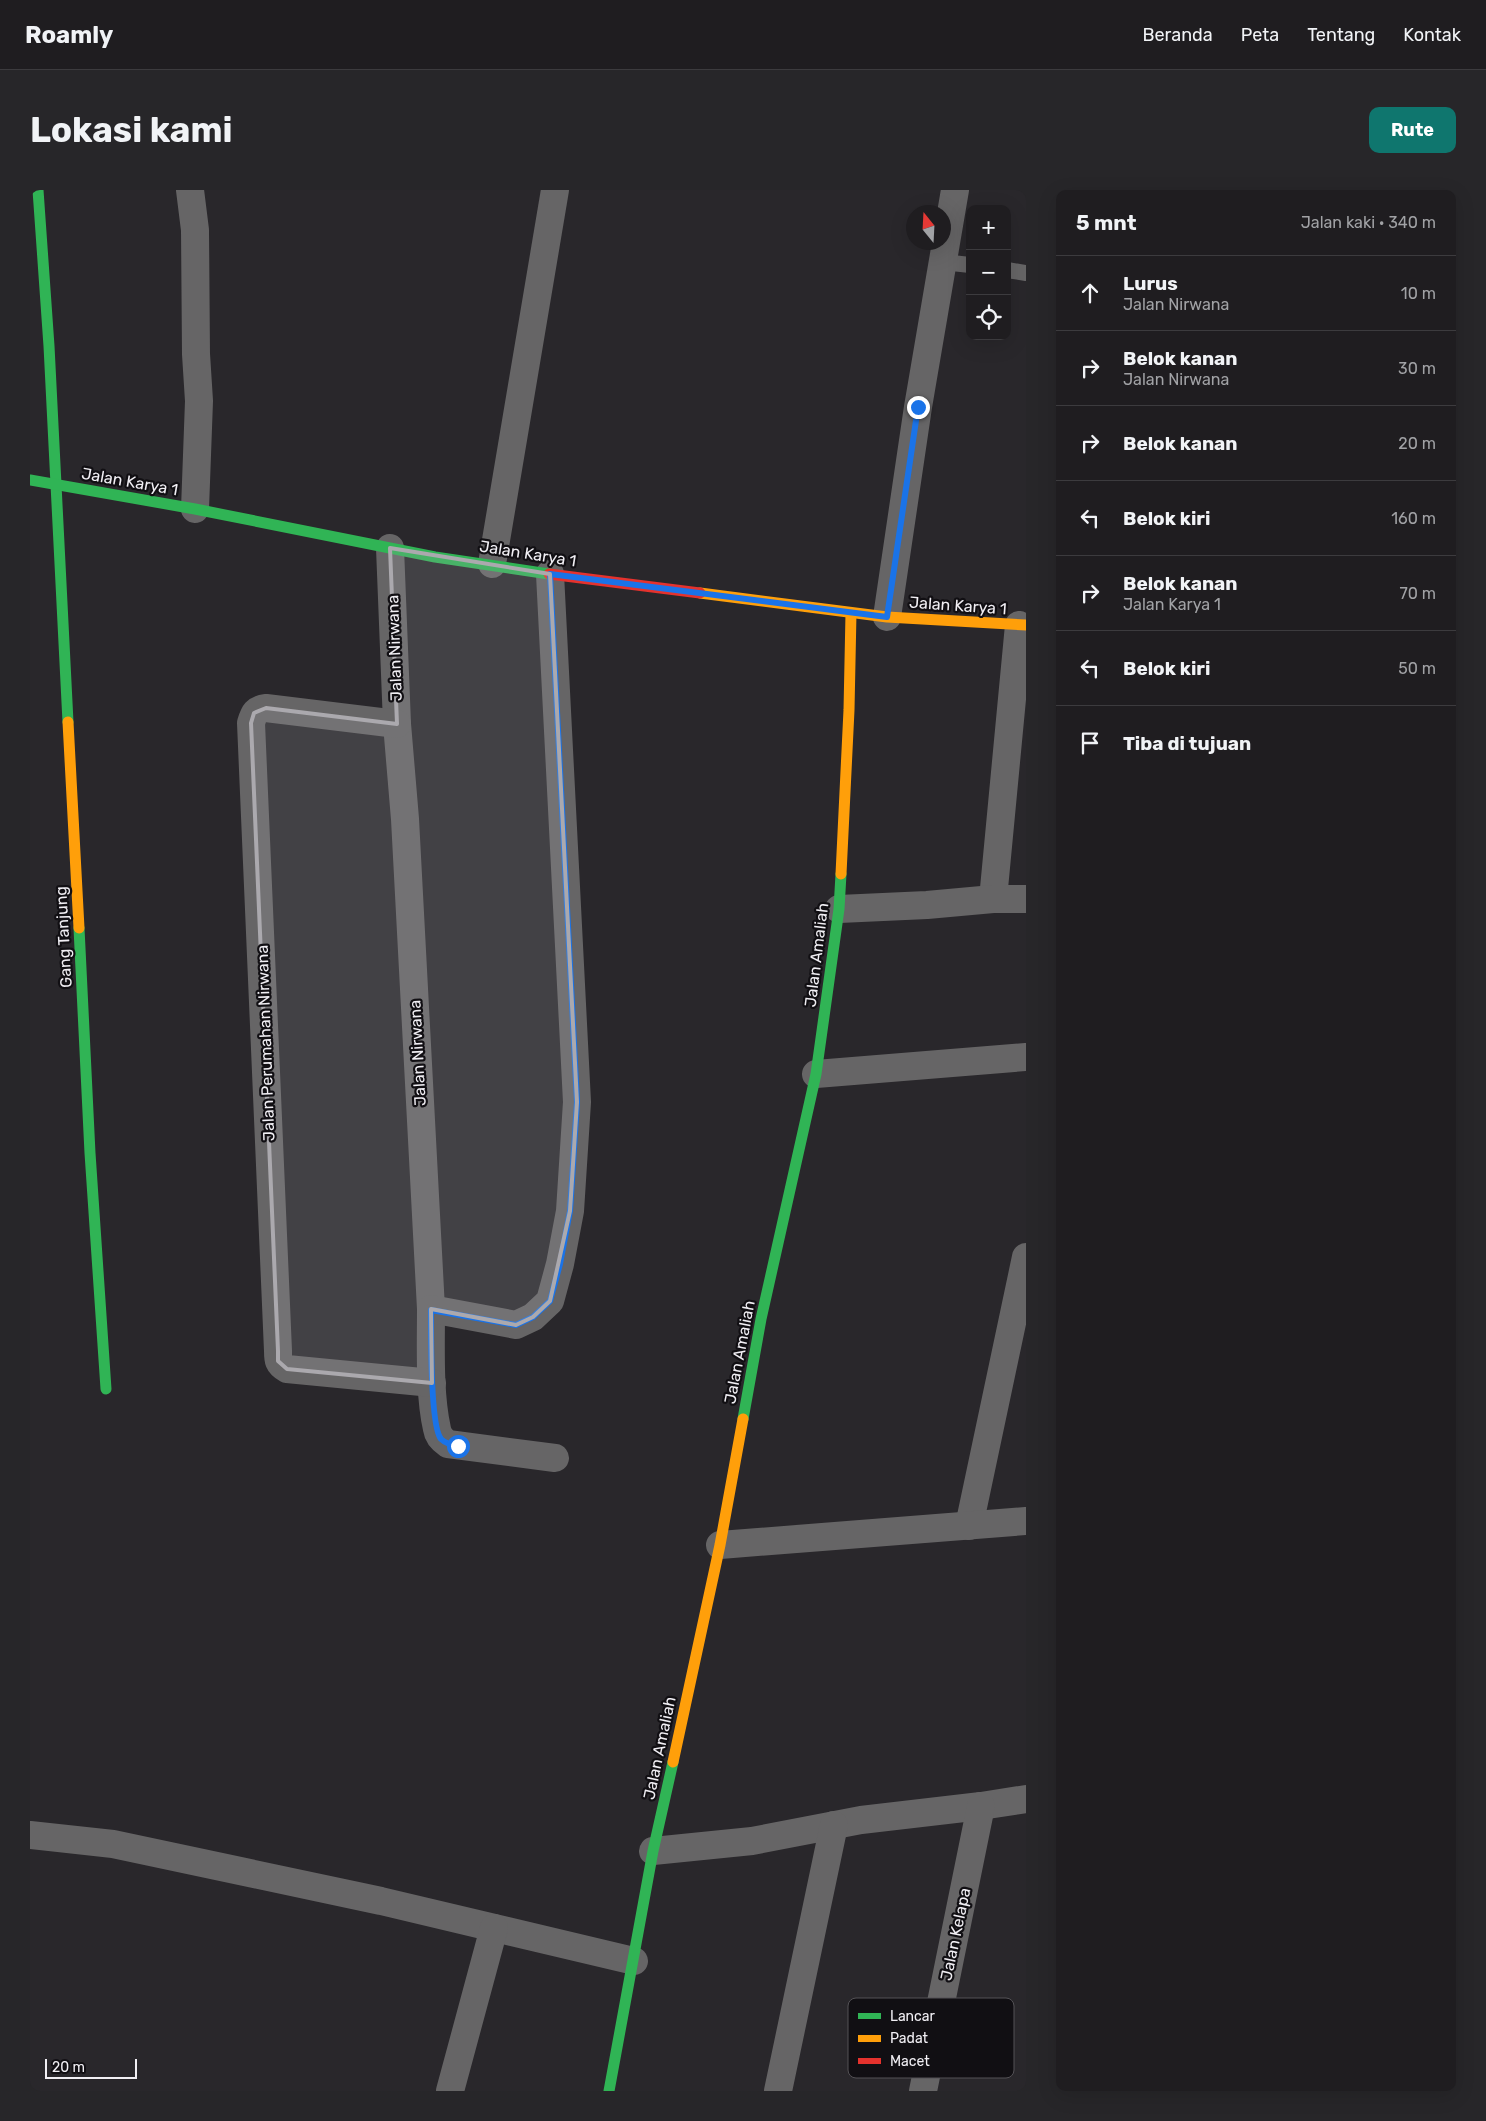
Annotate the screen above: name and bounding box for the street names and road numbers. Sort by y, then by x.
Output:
street label: Jalan Karya 1 [80,464,180,499]
street label: Jalan Karya 1 [478,536,578,571]
street label: Jalan Karya 1 [909,593,1007,618]
street label: Jalan Nirwana [383,595,406,701]
street label: Gang Tanjung [51,886,76,988]
street label: Jalan Amaliah [801,902,832,1008]
street label: Jalan Perumahan Nirwana [253,945,278,1141]
street label: Jalan Nirwana [405,999,430,1107]
street label: Jalan Amaliah [720,1299,759,1405]
street label: Jalan Amaliah [639,1695,680,1801]
street label: Jalan Kelapa [936,1886,975,1982]

